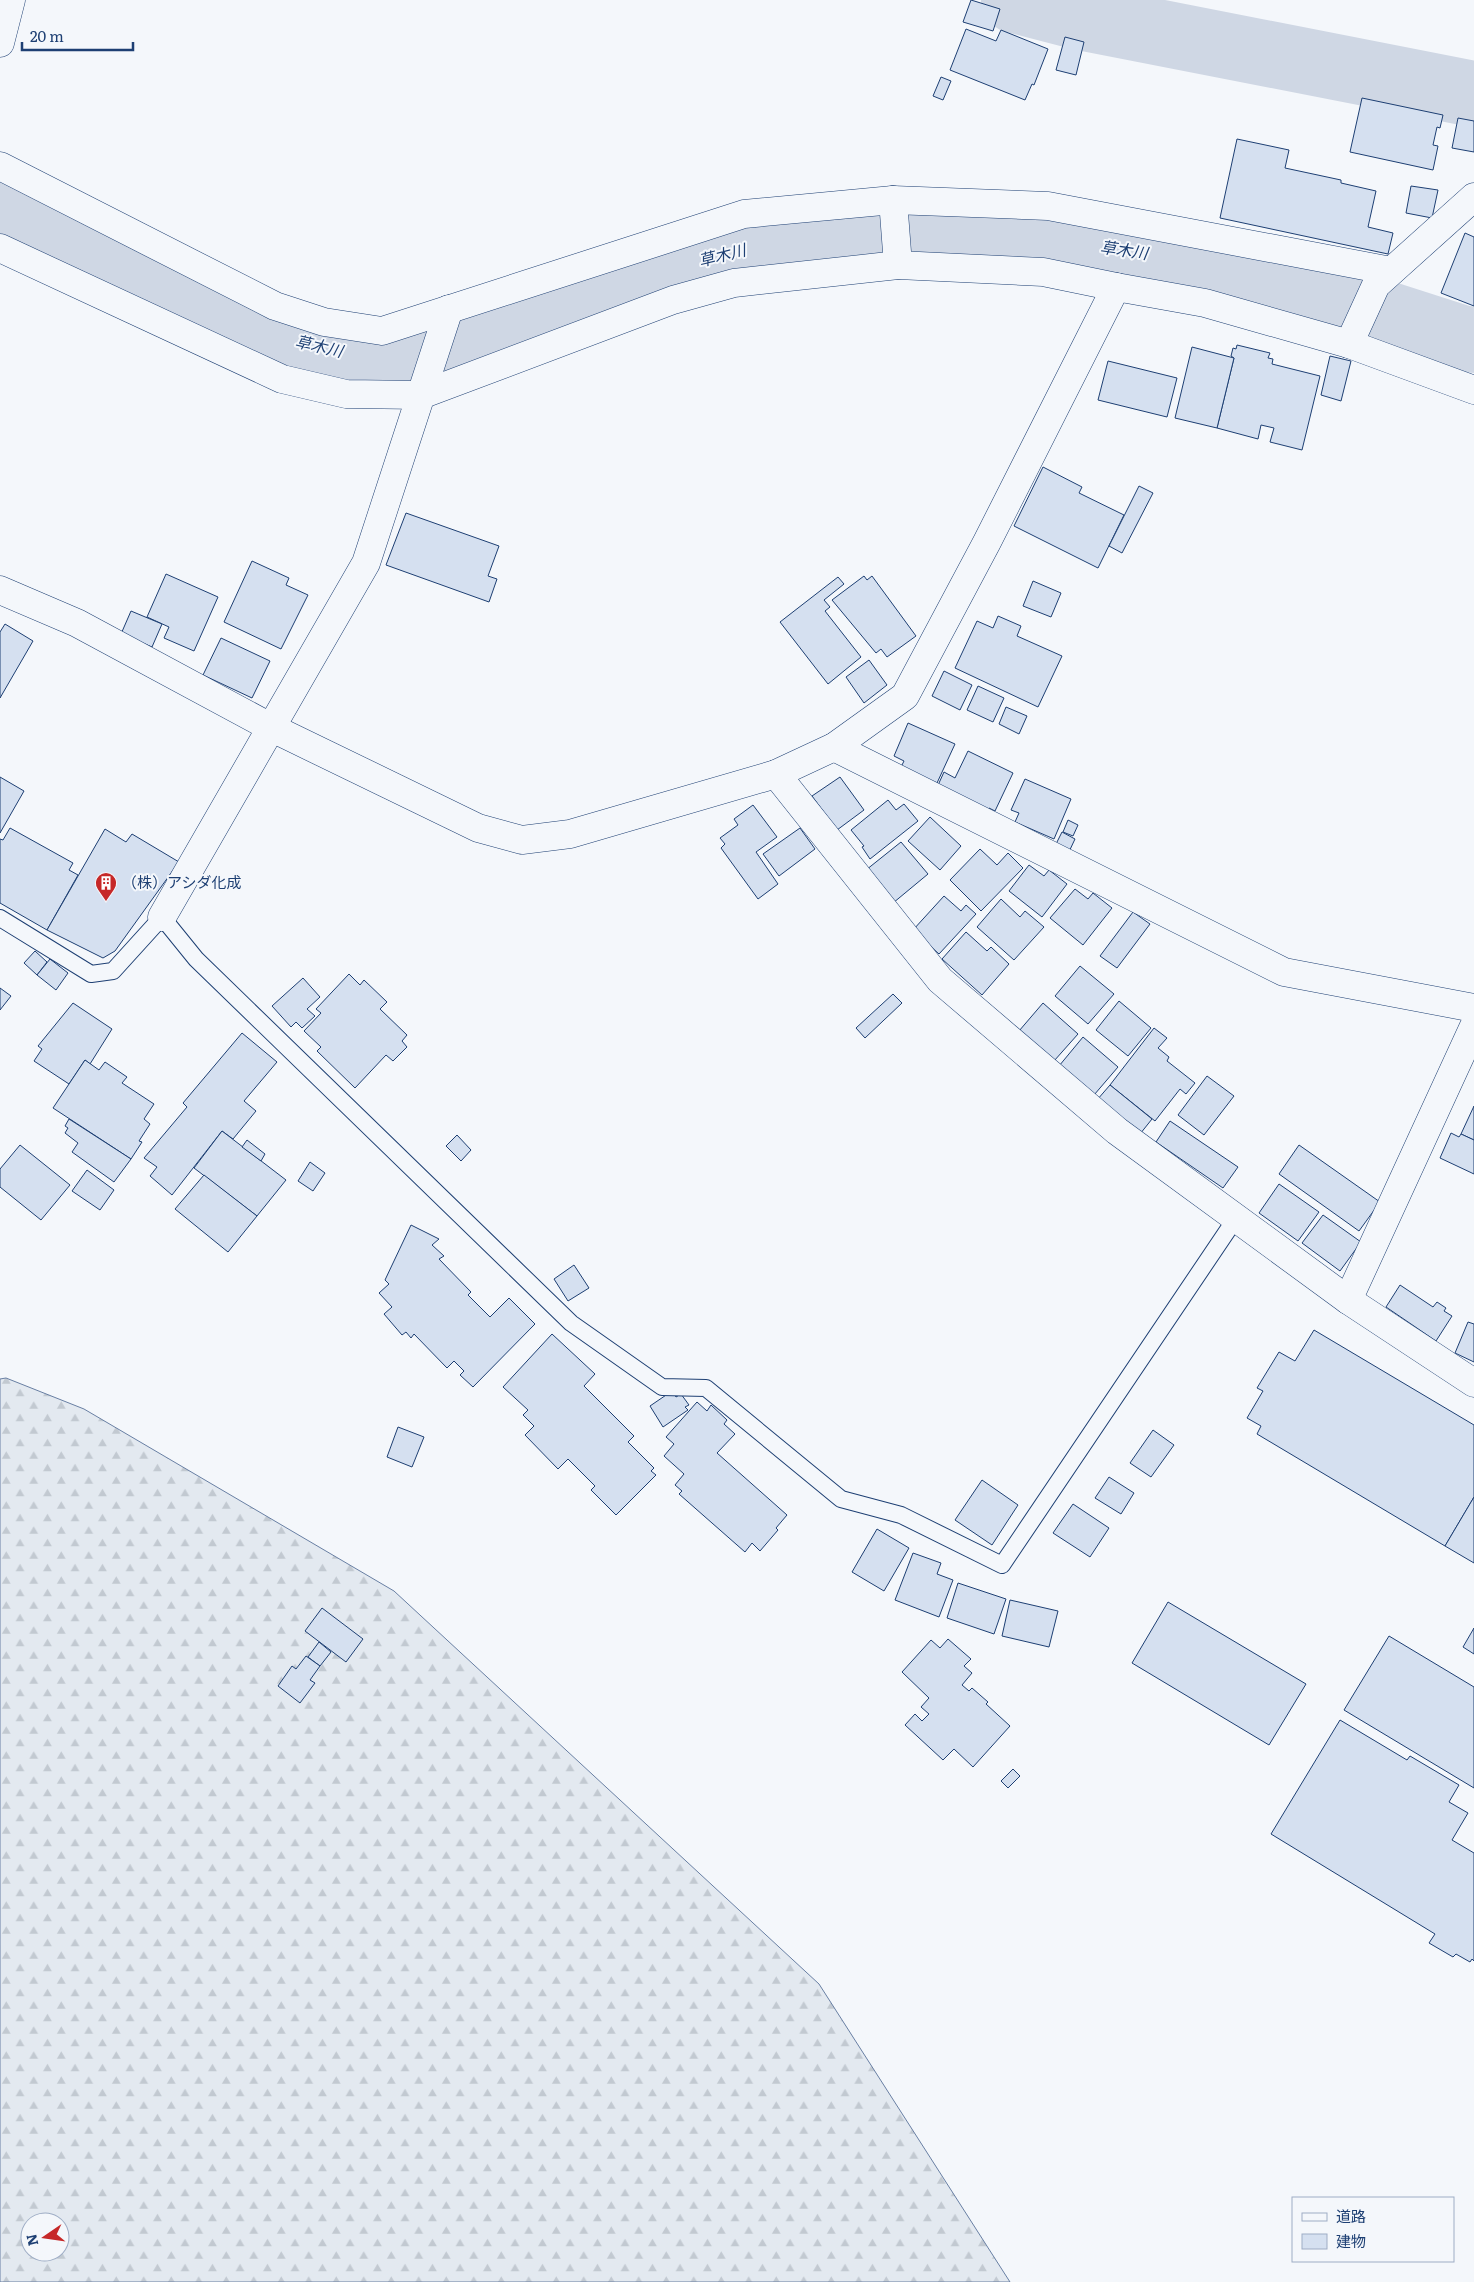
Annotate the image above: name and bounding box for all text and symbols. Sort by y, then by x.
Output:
scale bar [22,20,134,52]
text: 20 m [30,24,64,47]
water label: 草木川 [1099,234,1152,265]
water label: 草木川 [696,236,750,271]
water label: 草木川 [293,328,347,363]
place label: （株）アシダ化成 [122,870,241,893]
building icon: （株）アシダ化成 [94,871,118,902]
legend [1292,2197,1454,2262]
text: 道路 [1336,2204,1366,2227]
north arrow [20,2212,70,2262]
text: 建物 [1336,2229,1366,2252]
text: N [20,2232,42,2248]

